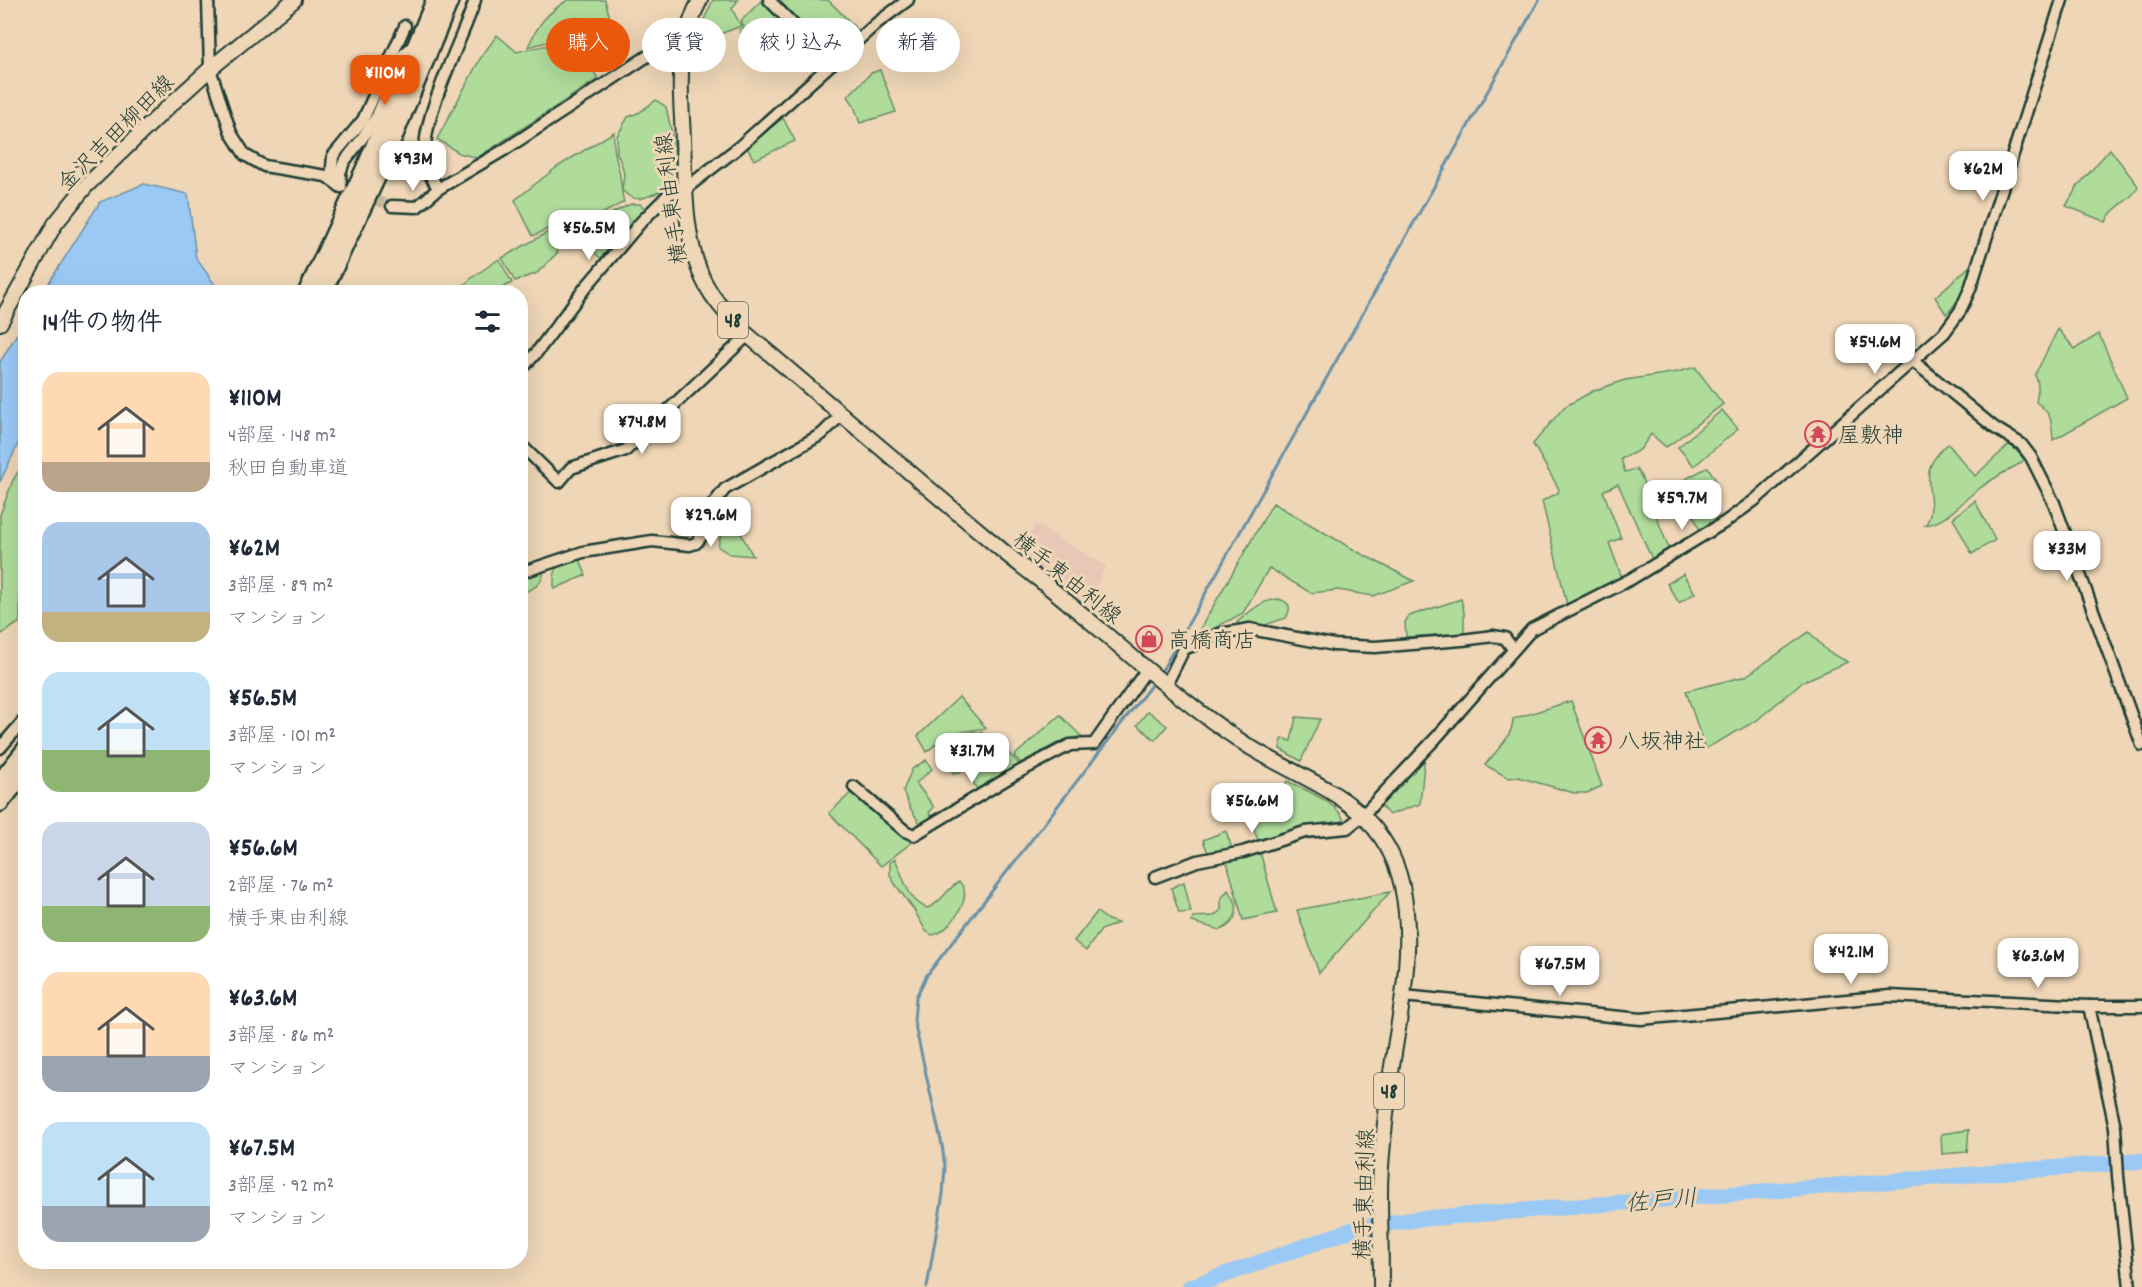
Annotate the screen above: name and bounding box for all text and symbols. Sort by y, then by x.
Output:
chip: 購入 [546,18,630,72]
chip: 賃貸 [642,18,726,72]
chip: 絞り込み [738,18,864,72]
chip: 新着 [876,18,960,72]
pin: ¥110M [343,55,427,106]
text: ¥110M [364,60,406,88]
street label: 金沢吉田柳田線 [52,69,183,200]
street label: 横手東由利線 [650,131,697,266]
pin: ¥93M [377,141,449,192]
text: ¥93M [393,146,433,174]
pin: ¥62M [1947,151,2019,202]
text: ¥62M [1963,156,2003,184]
pin: ¥56.5M [540,210,638,261]
text: ¥56.5M [562,215,616,243]
road number: 48 [718,302,748,338]
icon: filters [471,305,504,338]
text: 14件の物件 [42,306,162,343]
pin: ¥54.6M [1826,324,1924,375]
text: ¥54.6M [1849,329,1901,357]
text: ¥110M [228,381,281,418]
icon: home [90,396,162,468]
pin: ¥74.8M [593,404,691,455]
text: ¥74.8M [618,409,666,437]
temple icon: 屋敷神 [1803,419,1833,449]
place label: 屋敷神 [1838,422,1904,453]
text: 4部屋 · 148 m² [228,423,336,451]
text: 秋田自動車道 [228,456,348,484]
pin: ¥59.7M [1633,480,1731,531]
text: ¥59.7M [1657,485,1707,513]
pin: ¥29.6M [662,497,760,548]
text: ¥29.6M [685,502,737,530]
street label: 横手東由利線 [1005,526,1127,633]
text: ¥62M [228,531,280,568]
pin: ¥33M [2031,531,2103,582]
text: ¥33M [2047,536,2087,564]
icon: home [90,546,162,618]
text: 3部屋 · 89 m² [228,573,333,601]
text: マンション [228,606,327,634]
shop icon: 高橋商店 [1134,624,1164,654]
place label: 高橋商店 [1168,627,1256,658]
text: ¥56.5M [228,681,297,718]
icon: home [90,696,162,768]
text: 3部屋 · 101 m² [228,723,336,751]
temple icon: 八坂神社 [1583,725,1613,755]
place label: 八坂神社 [1618,728,1706,759]
pin: ¥31.7M [923,733,1021,784]
text: ¥31.7M [949,738,995,766]
text: マンション [228,756,327,784]
pin: ¥56.6M [1203,783,1301,834]
text: ¥56.6M [1225,788,1279,816]
text: ¥56.6M [228,831,298,868]
icon: home [90,846,162,918]
text: 2部屋 · 76 m² [228,873,334,901]
text: 横手東由利線 [228,906,348,934]
pin: ¥42.1M [1802,934,1900,985]
pin: ¥63.6M [1989,938,2087,989]
text: ¥42.1M [1828,939,1874,967]
text: ¥63.6M [2011,943,2065,971]
pin: ¥67.5M [1511,946,1609,997]
text: ¥67.5M [1534,951,1586,979]
text: ¥63.6M [228,981,297,1018]
icon: home [90,996,162,1068]
text: 3部屋 · 86 m² [228,1023,334,1051]
text: マンション [228,1056,327,1084]
road number: 48 [1374,1073,1404,1109]
street label: 横手東由利線 [1349,1128,1384,1261]
text: ¥67.5M [228,1131,295,1168]
icon: home [90,1146,162,1218]
text: 3部屋 · 92 m² [228,1173,334,1201]
water label: 佐戸川 [1624,1183,1699,1223]
text: マンション [228,1206,327,1234]

